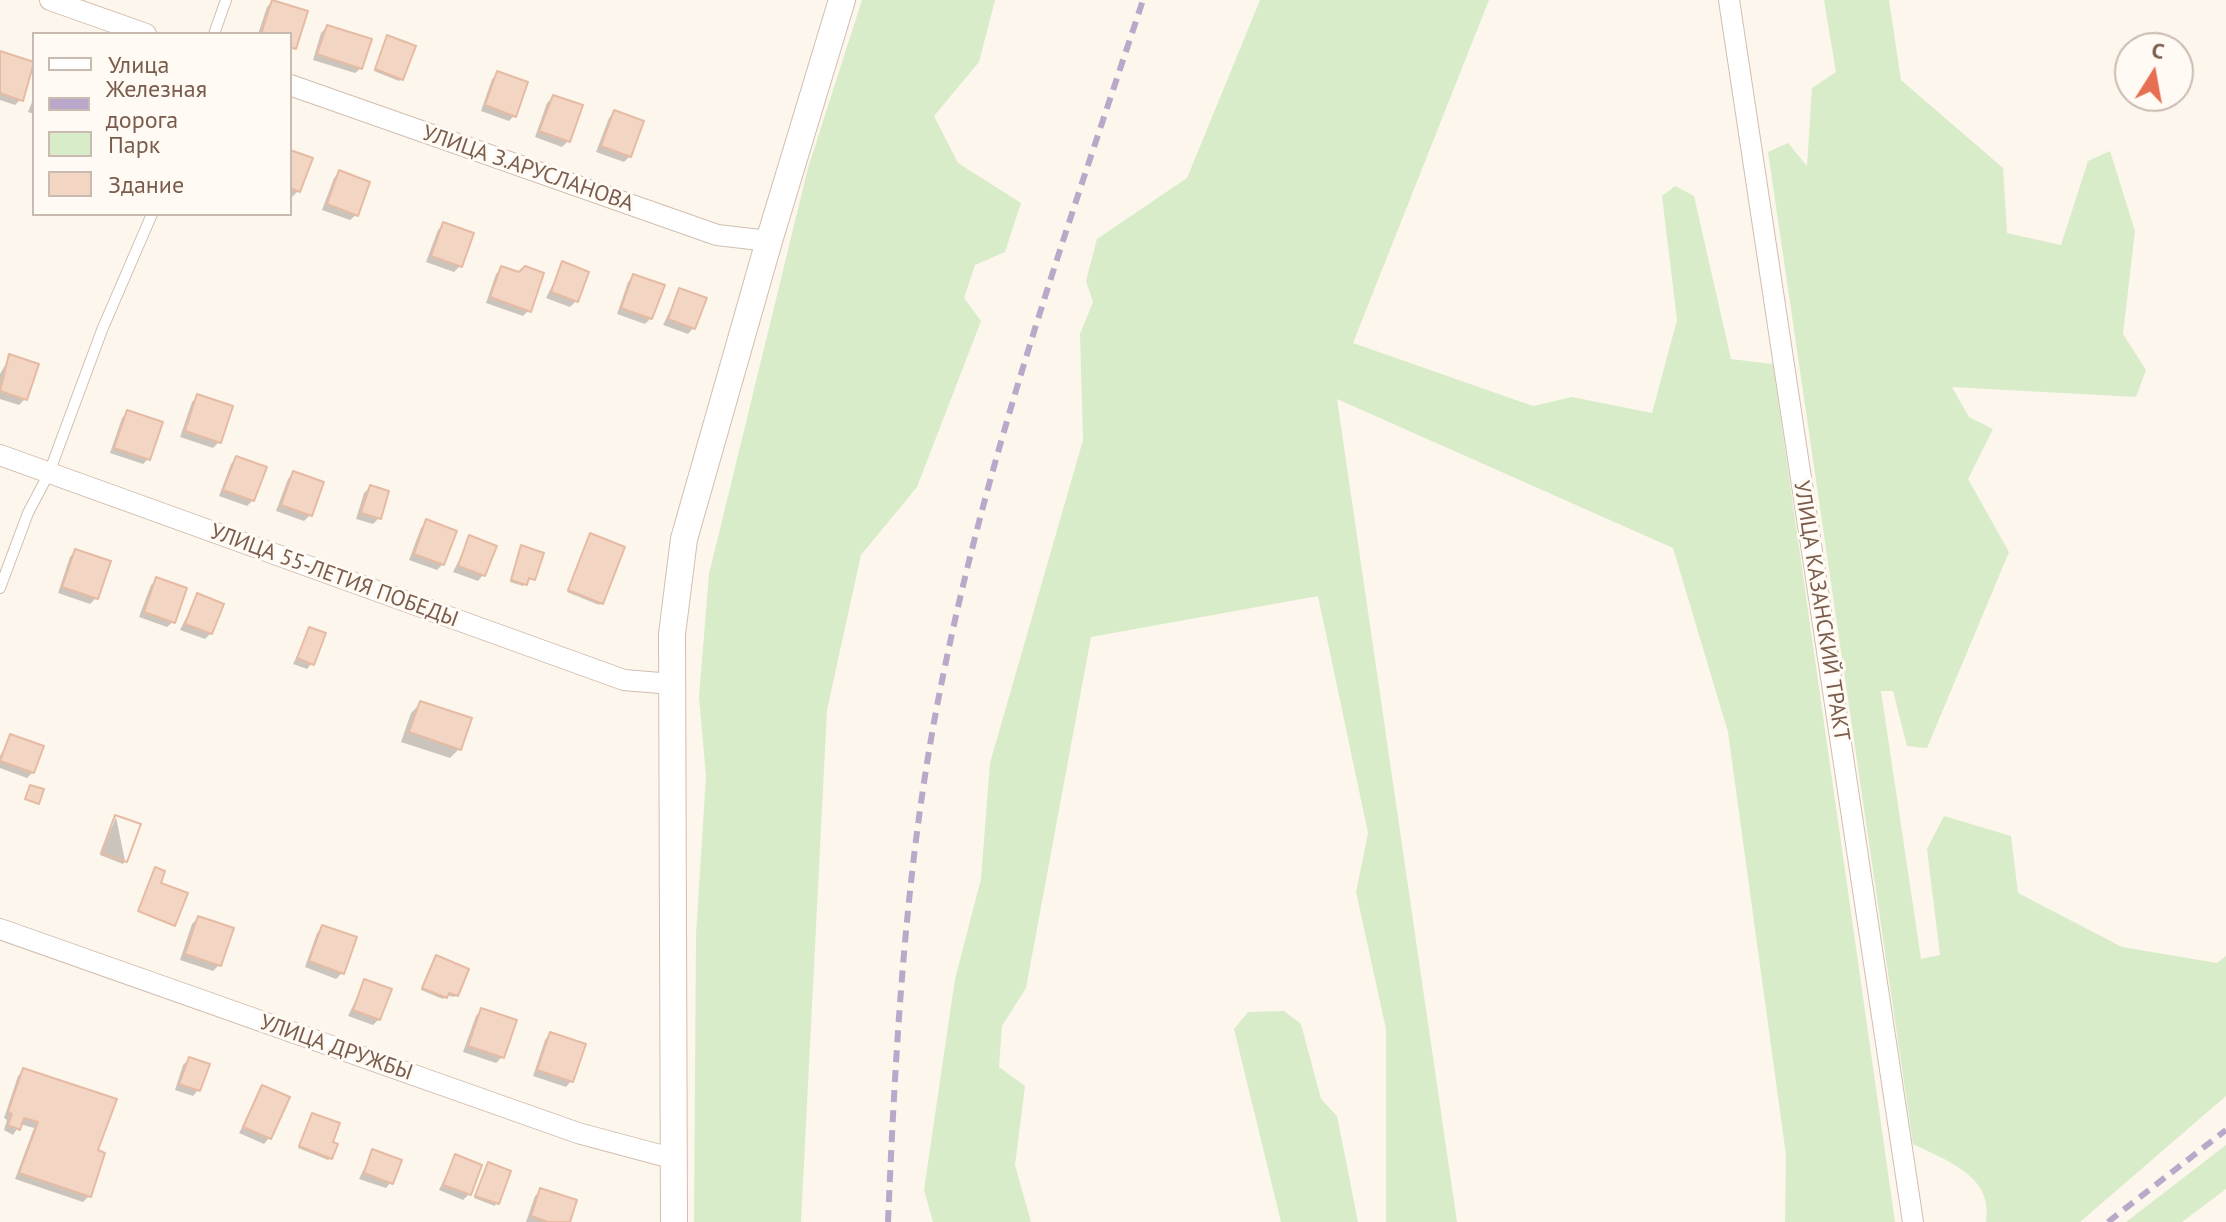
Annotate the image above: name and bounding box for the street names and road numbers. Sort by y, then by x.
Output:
street label: УЛИЦА З.АРУСЛАНОВА [419,120,637,218]
street label: УЛИЦА КАЗАНСКИЙ ТРАКТ [1787,479,1855,743]
street label: УЛИЦА 55-ЛЕТИЯ ПОБЕДЫ [206,519,462,633]
street label: УЛИЦА ДРУЖБЫ [256,1010,416,1086]

